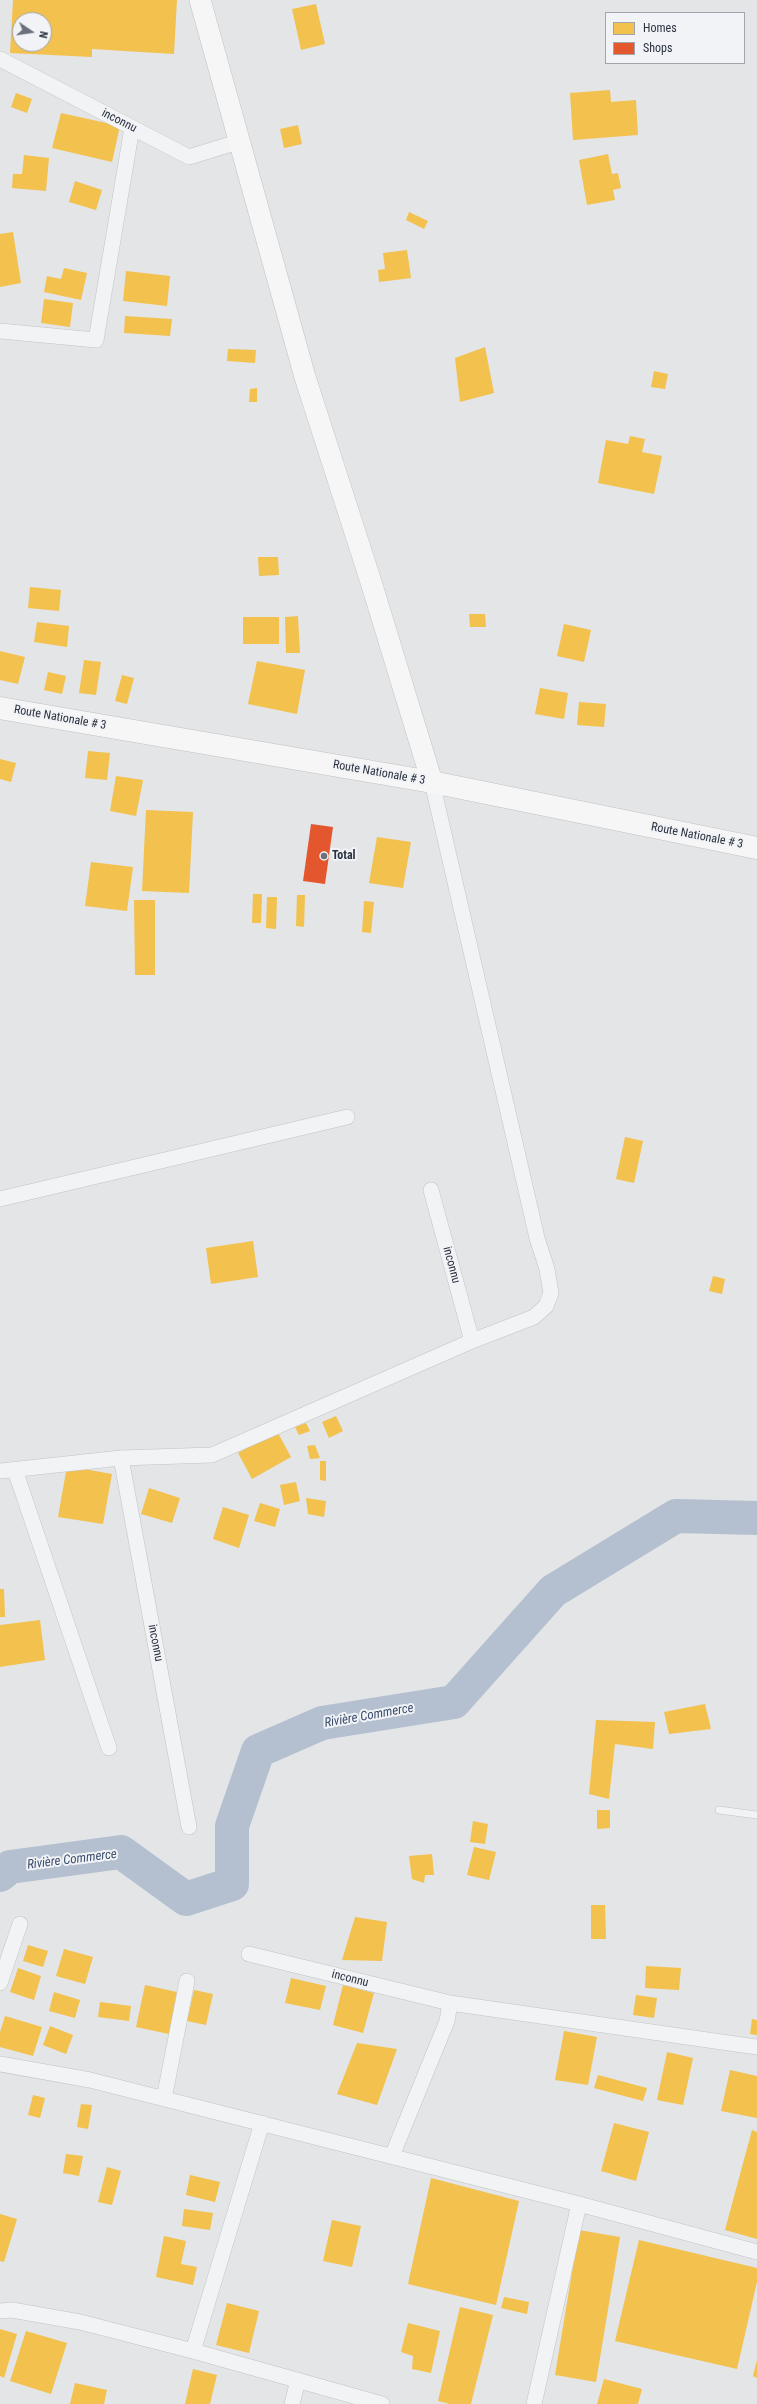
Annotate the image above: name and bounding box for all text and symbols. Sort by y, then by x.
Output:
north arrow [12,12,52,52]
legend [605,12,745,64]
text: Homes [643,21,677,35]
text: N [36,30,50,39]
text: Shops [643,41,672,55]
street label: inconnu [99,106,139,136]
street label: Route Nationale # 3 [13,703,107,733]
street label: Route Nationale # 3 [332,758,426,788]
street label: Route Nationale # 3 [650,820,744,852]
place label: Total [332,849,356,863]
marker: Total [319,851,329,861]
street label: inconnu [439,1245,463,1285]
street label: inconnu [144,1623,166,1663]
water label: Rivière Commerce [323,1700,415,1732]
water label: Rivière Commerce [26,1847,118,1873]
street label: inconnu [330,1967,370,1991]

